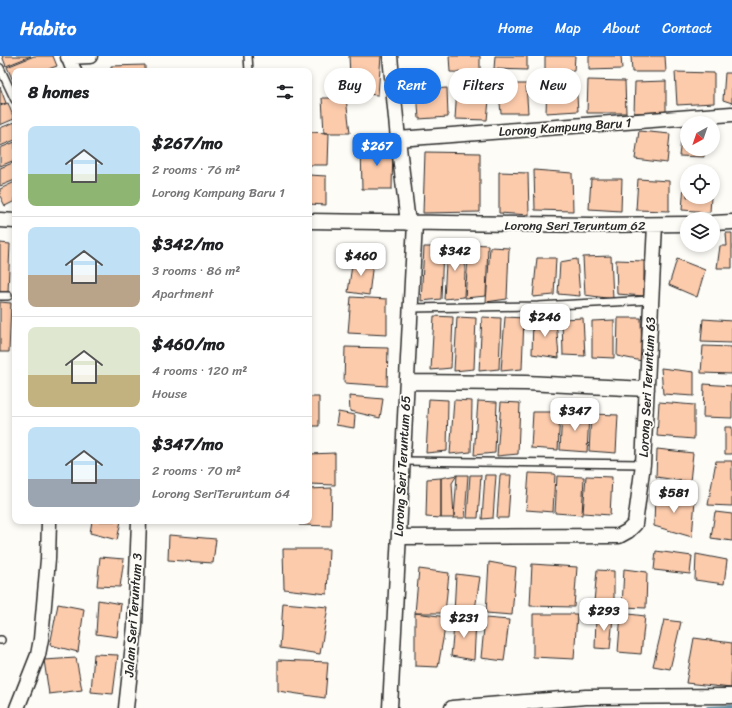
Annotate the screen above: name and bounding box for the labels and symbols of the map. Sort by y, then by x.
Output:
street label: Lorong Kampung Baru 1 [498,111,632,143]
north arrow [680,116,720,156]
pin: $267 [353,133,401,167]
street label: Lorong Seri Teruntum 62 [505,214,646,237]
pin: $342 [431,238,479,272]
pin: $460 [337,243,385,277]
pin: $246 [521,304,569,338]
street label: Lorong Seri Teruntum 63 [632,316,662,458]
street label: Lorong Seri Teruntum 65 [387,395,417,537]
pin: $347 [551,398,599,432]
pin: $581 [650,480,698,514]
street label: Jalan Seri Teruntum 3 [117,552,149,679]
pin: $293 [580,598,628,632]
pin: $231 [440,605,488,639]

